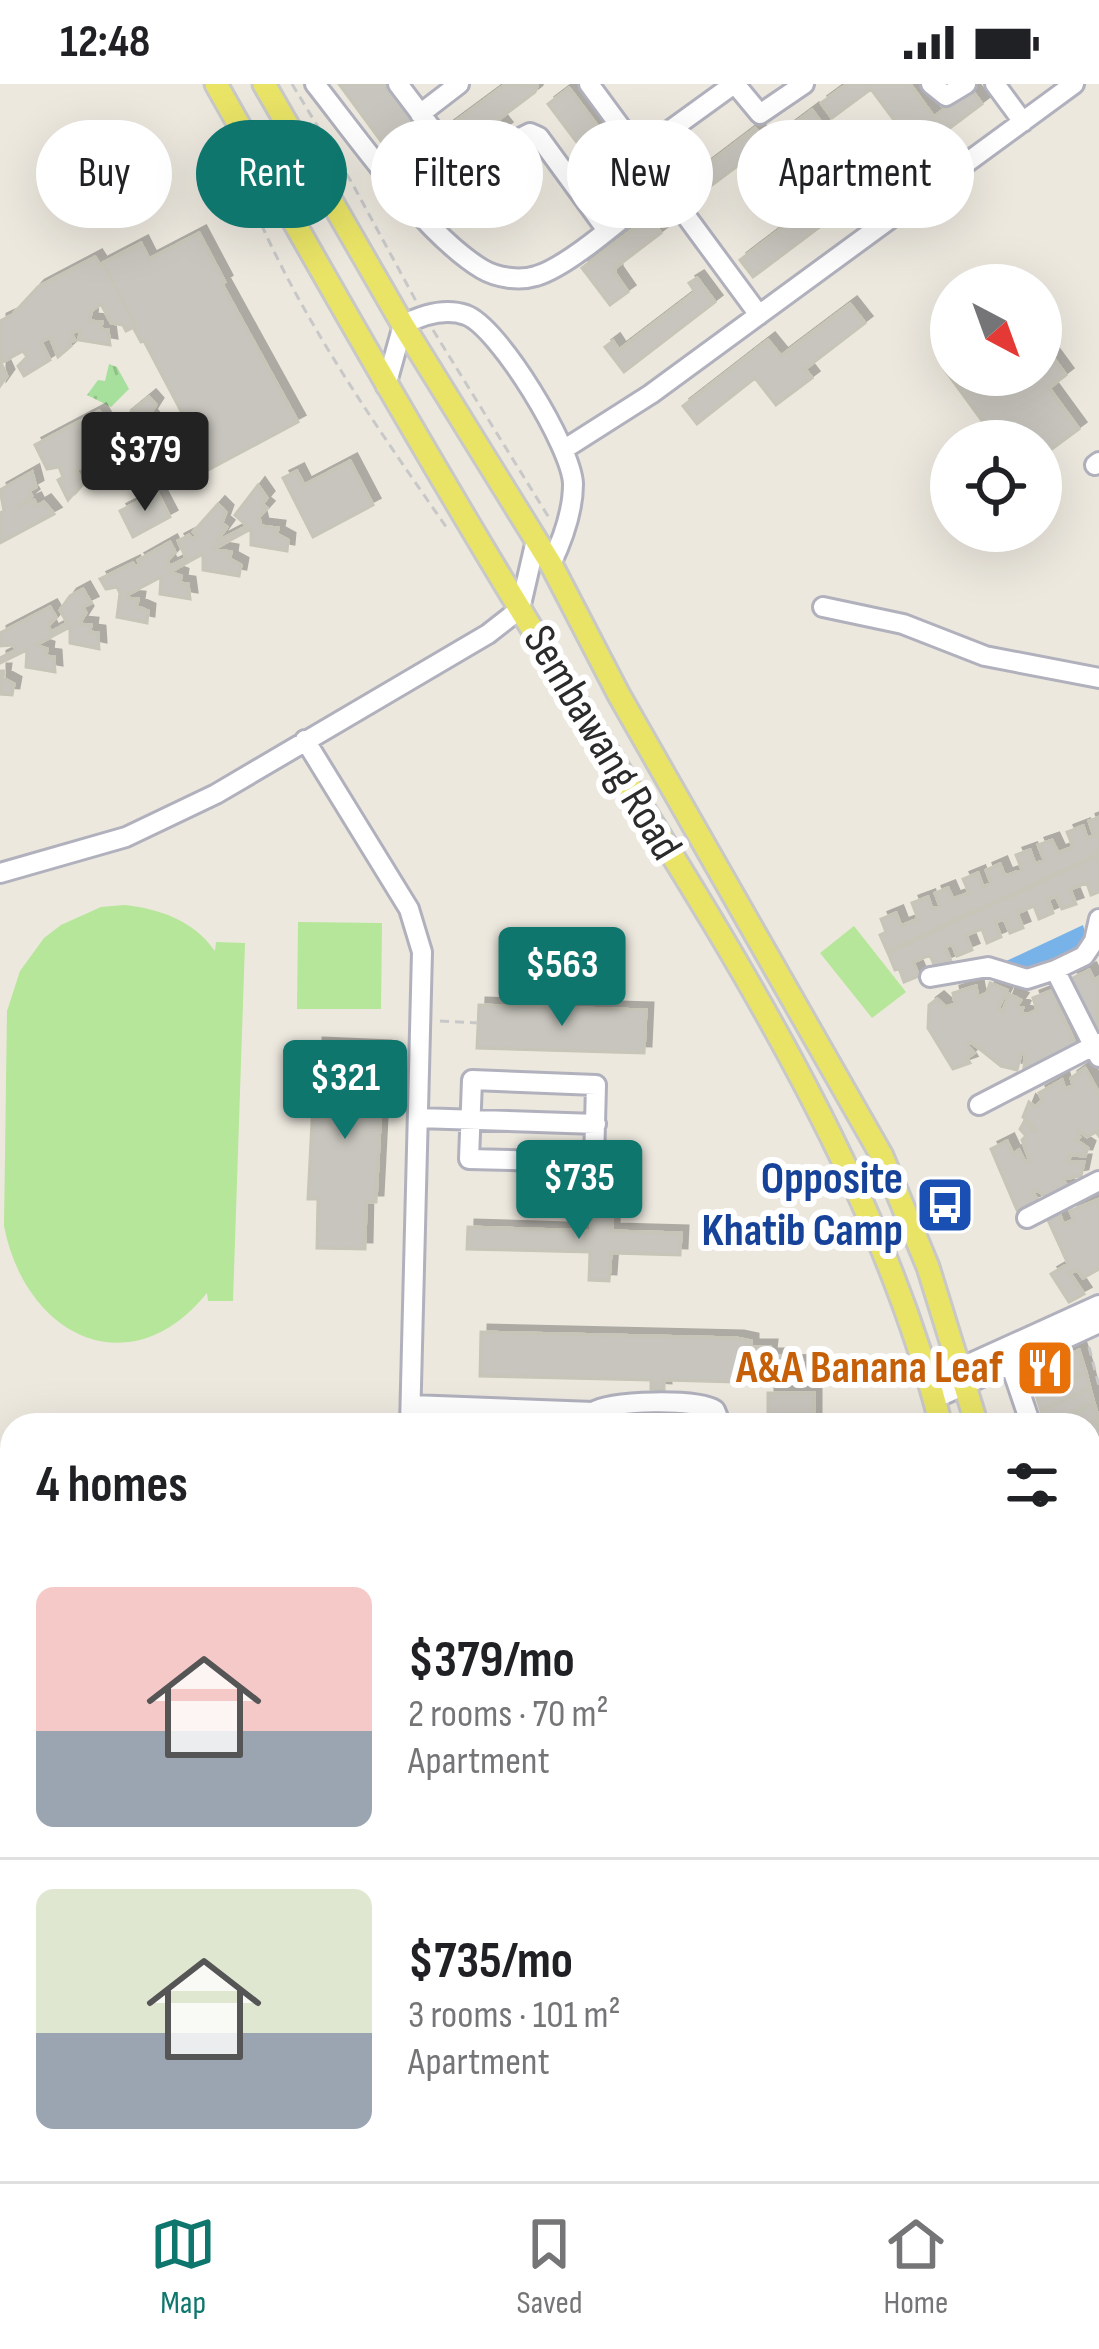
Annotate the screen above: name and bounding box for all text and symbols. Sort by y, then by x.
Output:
text: 12:48 [60,15,150,70]
chip: Buy [36,120,172,228]
chip: Rent [196,120,347,228]
chip: Filters [371,120,543,228]
chip: New [567,120,713,228]
chip: Apartment [737,120,974,228]
north arrow [930,264,1062,396]
map controls [930,264,1062,552]
pin: $379 [74,412,216,514]
button: locate [930,420,1062,552]
text: $379 [109,427,181,474]
street label: Sembawang Road [511,616,693,870]
pin: $563 [491,927,633,1029]
text: $563 [526,942,598,989]
pin: $321 [274,1040,416,1142]
text: $321 [310,1055,380,1102]
pin: $735 [508,1140,650,1242]
place label: Opposite Khatib Camp [702,1152,903,1259]
text: $735 [543,1155,615,1202]
bus stop icon: Opposite Khatib Camp [914,1174,976,1236]
restaurant icon: A&A Banana Leaf [1014,1337,1076,1399]
place label: A&A Banana Leaf [735,1341,1004,1396]
icon: filters [999,1452,1065,1518]
text: 4 homes [36,1455,188,1516]
text: $379/mo [408,1630,575,1691]
icon: home [132,1635,276,1779]
text: 2 rooms · 70 m² [408,1691,609,1738]
text: Apartment [408,1738,550,1785]
text: $735/mo [408,1931,573,1992]
icon: home [132,1937,276,2081]
text: 3 rooms · 101 m² [408,1992,621,2039]
text: Apartment [408,2039,550,2086]
tab: Map [150,2211,216,2323]
tab: Saved [516,2211,583,2323]
tab: Home [883,2211,949,2323]

